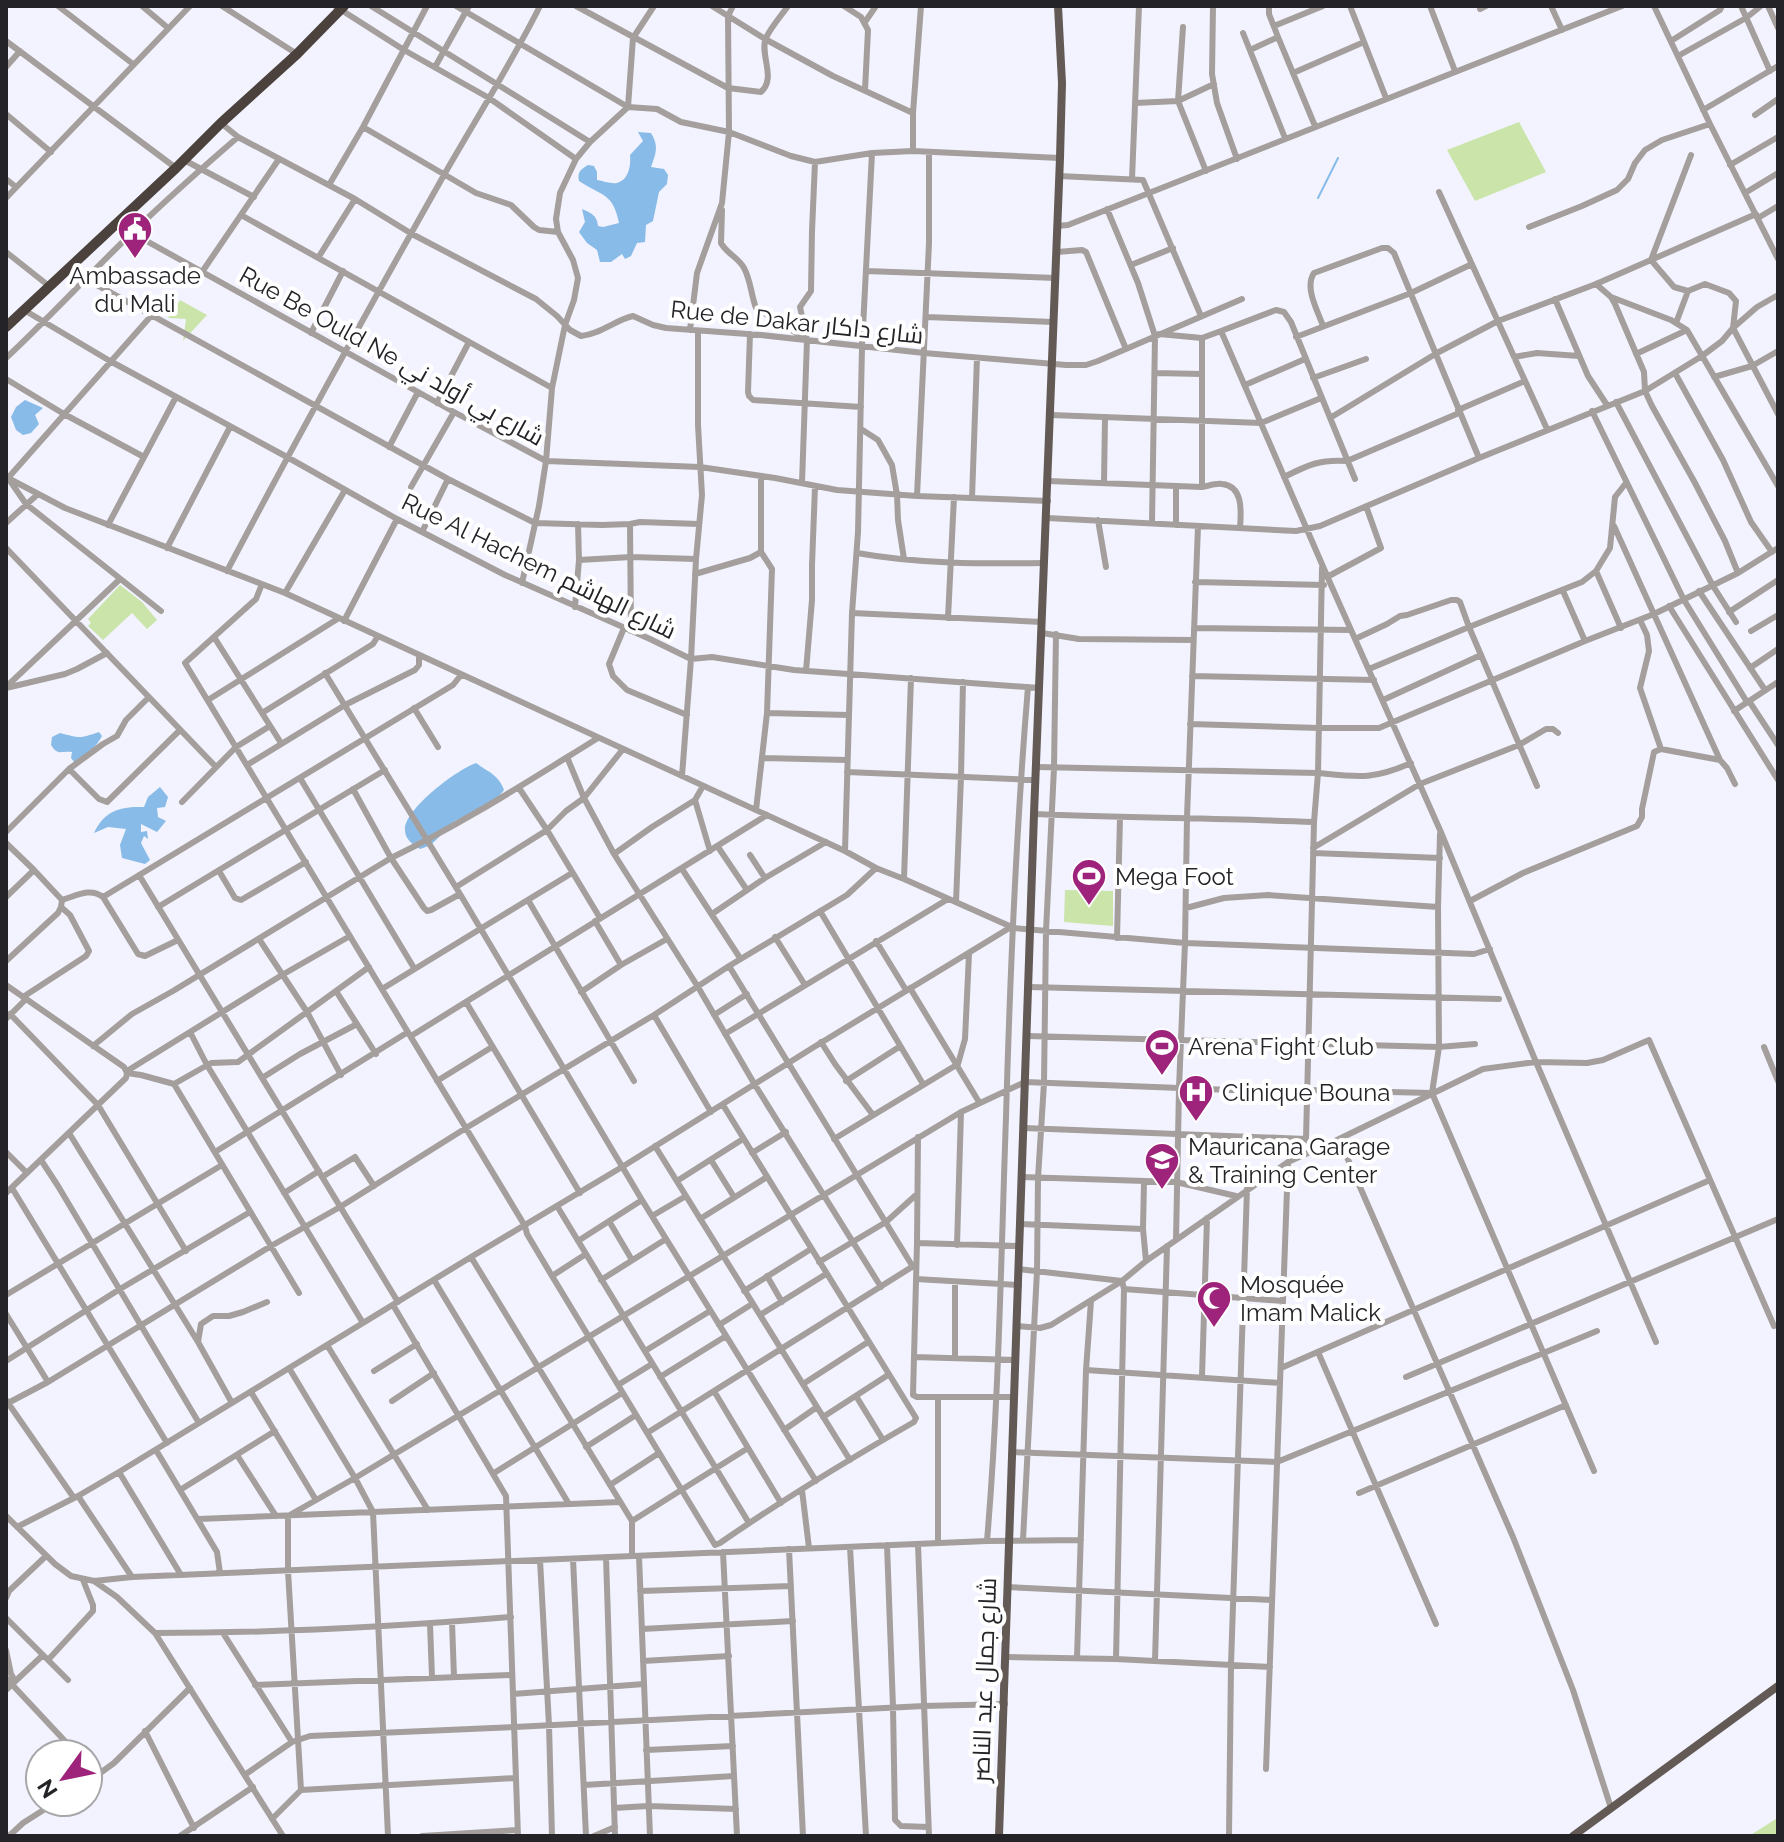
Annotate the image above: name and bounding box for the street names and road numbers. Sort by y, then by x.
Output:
street label: Rue Be Ould Ne شارع بي أولد ني [232,259,550,456]
street label: Rue de Dakar شارع داكار [669,294,925,352]
street label: Rue Al Hachem شارع الهاشم [396,487,681,647]
street label: شارع جمال عبد الناصر [966,1577,1004,1785]

